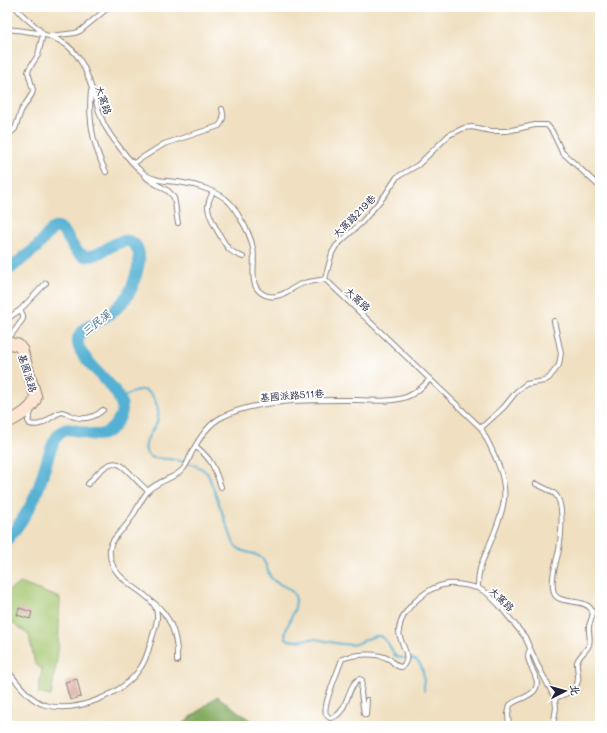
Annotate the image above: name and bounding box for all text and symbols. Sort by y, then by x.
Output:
street label: 大窩路 [92,84,116,116]
street label: 大窩路219巷 [329,191,379,241]
street label: 大窩路 [342,284,374,314]
water label: 三民溪 [78,306,114,339]
street label: 基國派路 [15,352,41,394]
street label: 基國派路511巷 [259,386,326,404]
street label: 大窩路 [486,584,518,614]
north arrow [545,671,585,711]
text: 北 [567,684,583,696]

